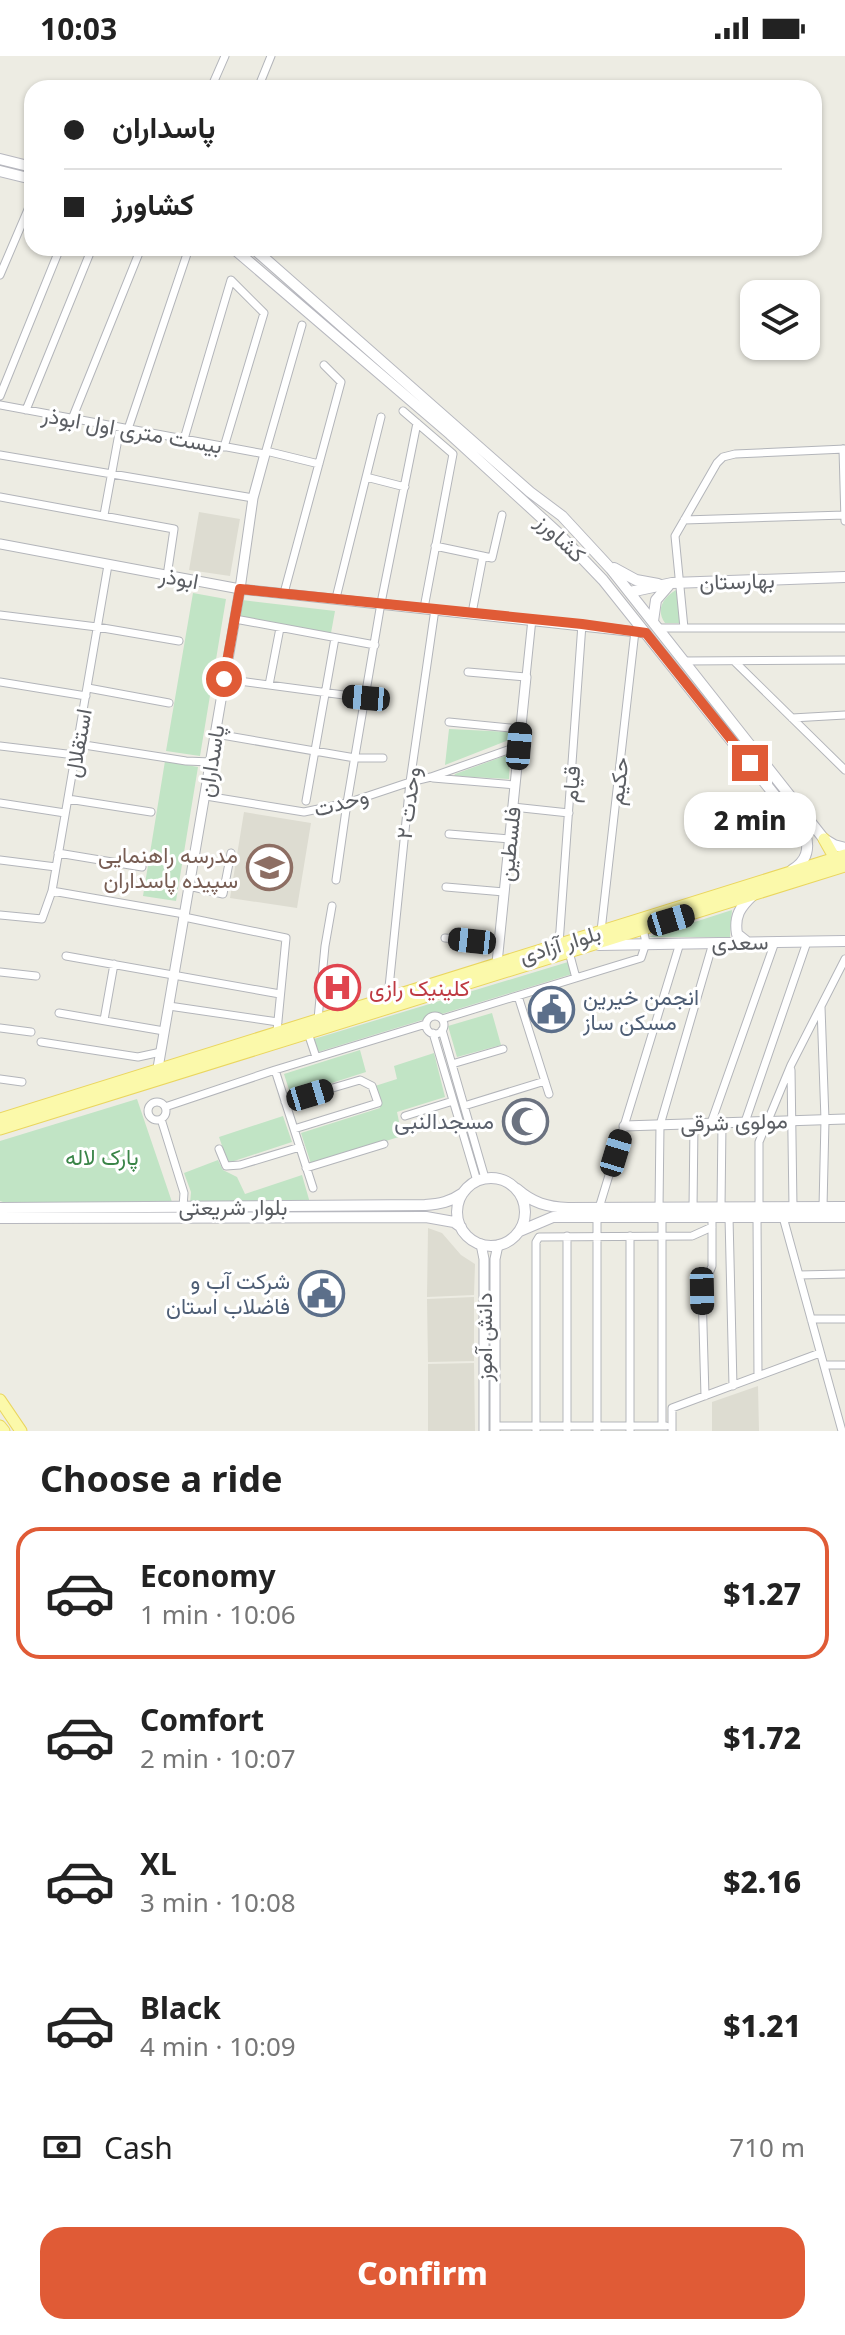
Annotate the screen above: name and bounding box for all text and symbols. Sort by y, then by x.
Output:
text: 10:03 [40,8,117,49]
text: پاسداران [112,106,215,147]
text: کشاورز [112,183,194,224]
map controls [740,280,820,360]
button: layers [740,280,820,360]
street label: بیست متری اول ابوذر [39,398,225,460]
street label: کشاورز [529,505,593,569]
street label: ابوذر [156,559,201,595]
street label: بهارستان [699,564,775,596]
route start [206,661,242,697]
car [341,684,391,712]
street label: استقلال [56,706,98,779]
car [505,721,533,771]
street label: پاسداران [190,723,232,799]
route end [732,745,768,781]
street label: حکیم [599,755,636,807]
street label: قیام [554,764,587,803]
street label: وحدت ۲ [388,765,426,841]
street label: وحدت [310,779,371,823]
callout: 2 min [684,791,816,847]
text: 2 min [714,802,786,838]
street label: فلسطین [489,805,527,883]
place label: مدرسه راهنمایی سپیده پاسداران [98,839,238,895]
school or university icon: مدرسه راهنمایی سپیده پاسداران [245,844,293,892]
car [645,902,697,938]
street label: بلوار آزادی [515,916,604,970]
street label: سعدی [711,926,769,956]
car [447,927,497,955]
hospital icon: کلینیک رازی [314,964,362,1012]
place label: کلینیک رازی [369,972,470,1002]
place label: انجمن خیرین مسکن ساز [582,981,699,1036]
public building icon: انجمن خیرین مسکن ساز [528,986,576,1034]
car [284,1077,336,1113]
mosque icon: مسجدالنبی [501,1097,549,1145]
street label: مولوی شرقی [680,1104,788,1138]
place label: مسجدالنبی [394,1105,494,1135]
car [598,1127,634,1179]
park label: پارک لاله [65,1141,139,1172]
street label: بلوار شریعتی [178,1191,288,1221]
place label: شرکت آب و فاضلاب استان [166,1265,290,1320]
car [690,1267,714,1315]
public building icon: شرکت آب و فاضلاب استان [297,1270,345,1318]
street label: دانش آموز [468,1293,498,1382]
text: Choose a ride [40,1454,282,1503]
text: Economy [140,1555,276,1596]
icon: car [44,1557,116,1629]
text: $1.27 [723,1573,801,1614]
text: 1 min · 10:06 [140,1596,296,1632]
text: Comfort [140,1699,264,1740]
icon: car [44,1701,116,1773]
text: $1.72 [723,1717,801,1758]
text: 2 min · 10:07 [140,1740,296,1776]
text: XL [140,1843,177,1884]
icon: car [44,1845,116,1917]
text: $2.16 [723,1861,801,1902]
text: 3 min · 10:08 [140,1884,296,1920]
text: Black [140,1987,221,2028]
icon: car [44,1989,116,2061]
text: $1.21 [723,2005,801,2046]
text: 4 min · 10:09 [140,2028,296,2064]
icon: cash [40,2125,84,2169]
text: Cash [104,2127,173,2168]
text: 710 m [729,2129,805,2165]
button: Confirm [40,2227,805,2319]

